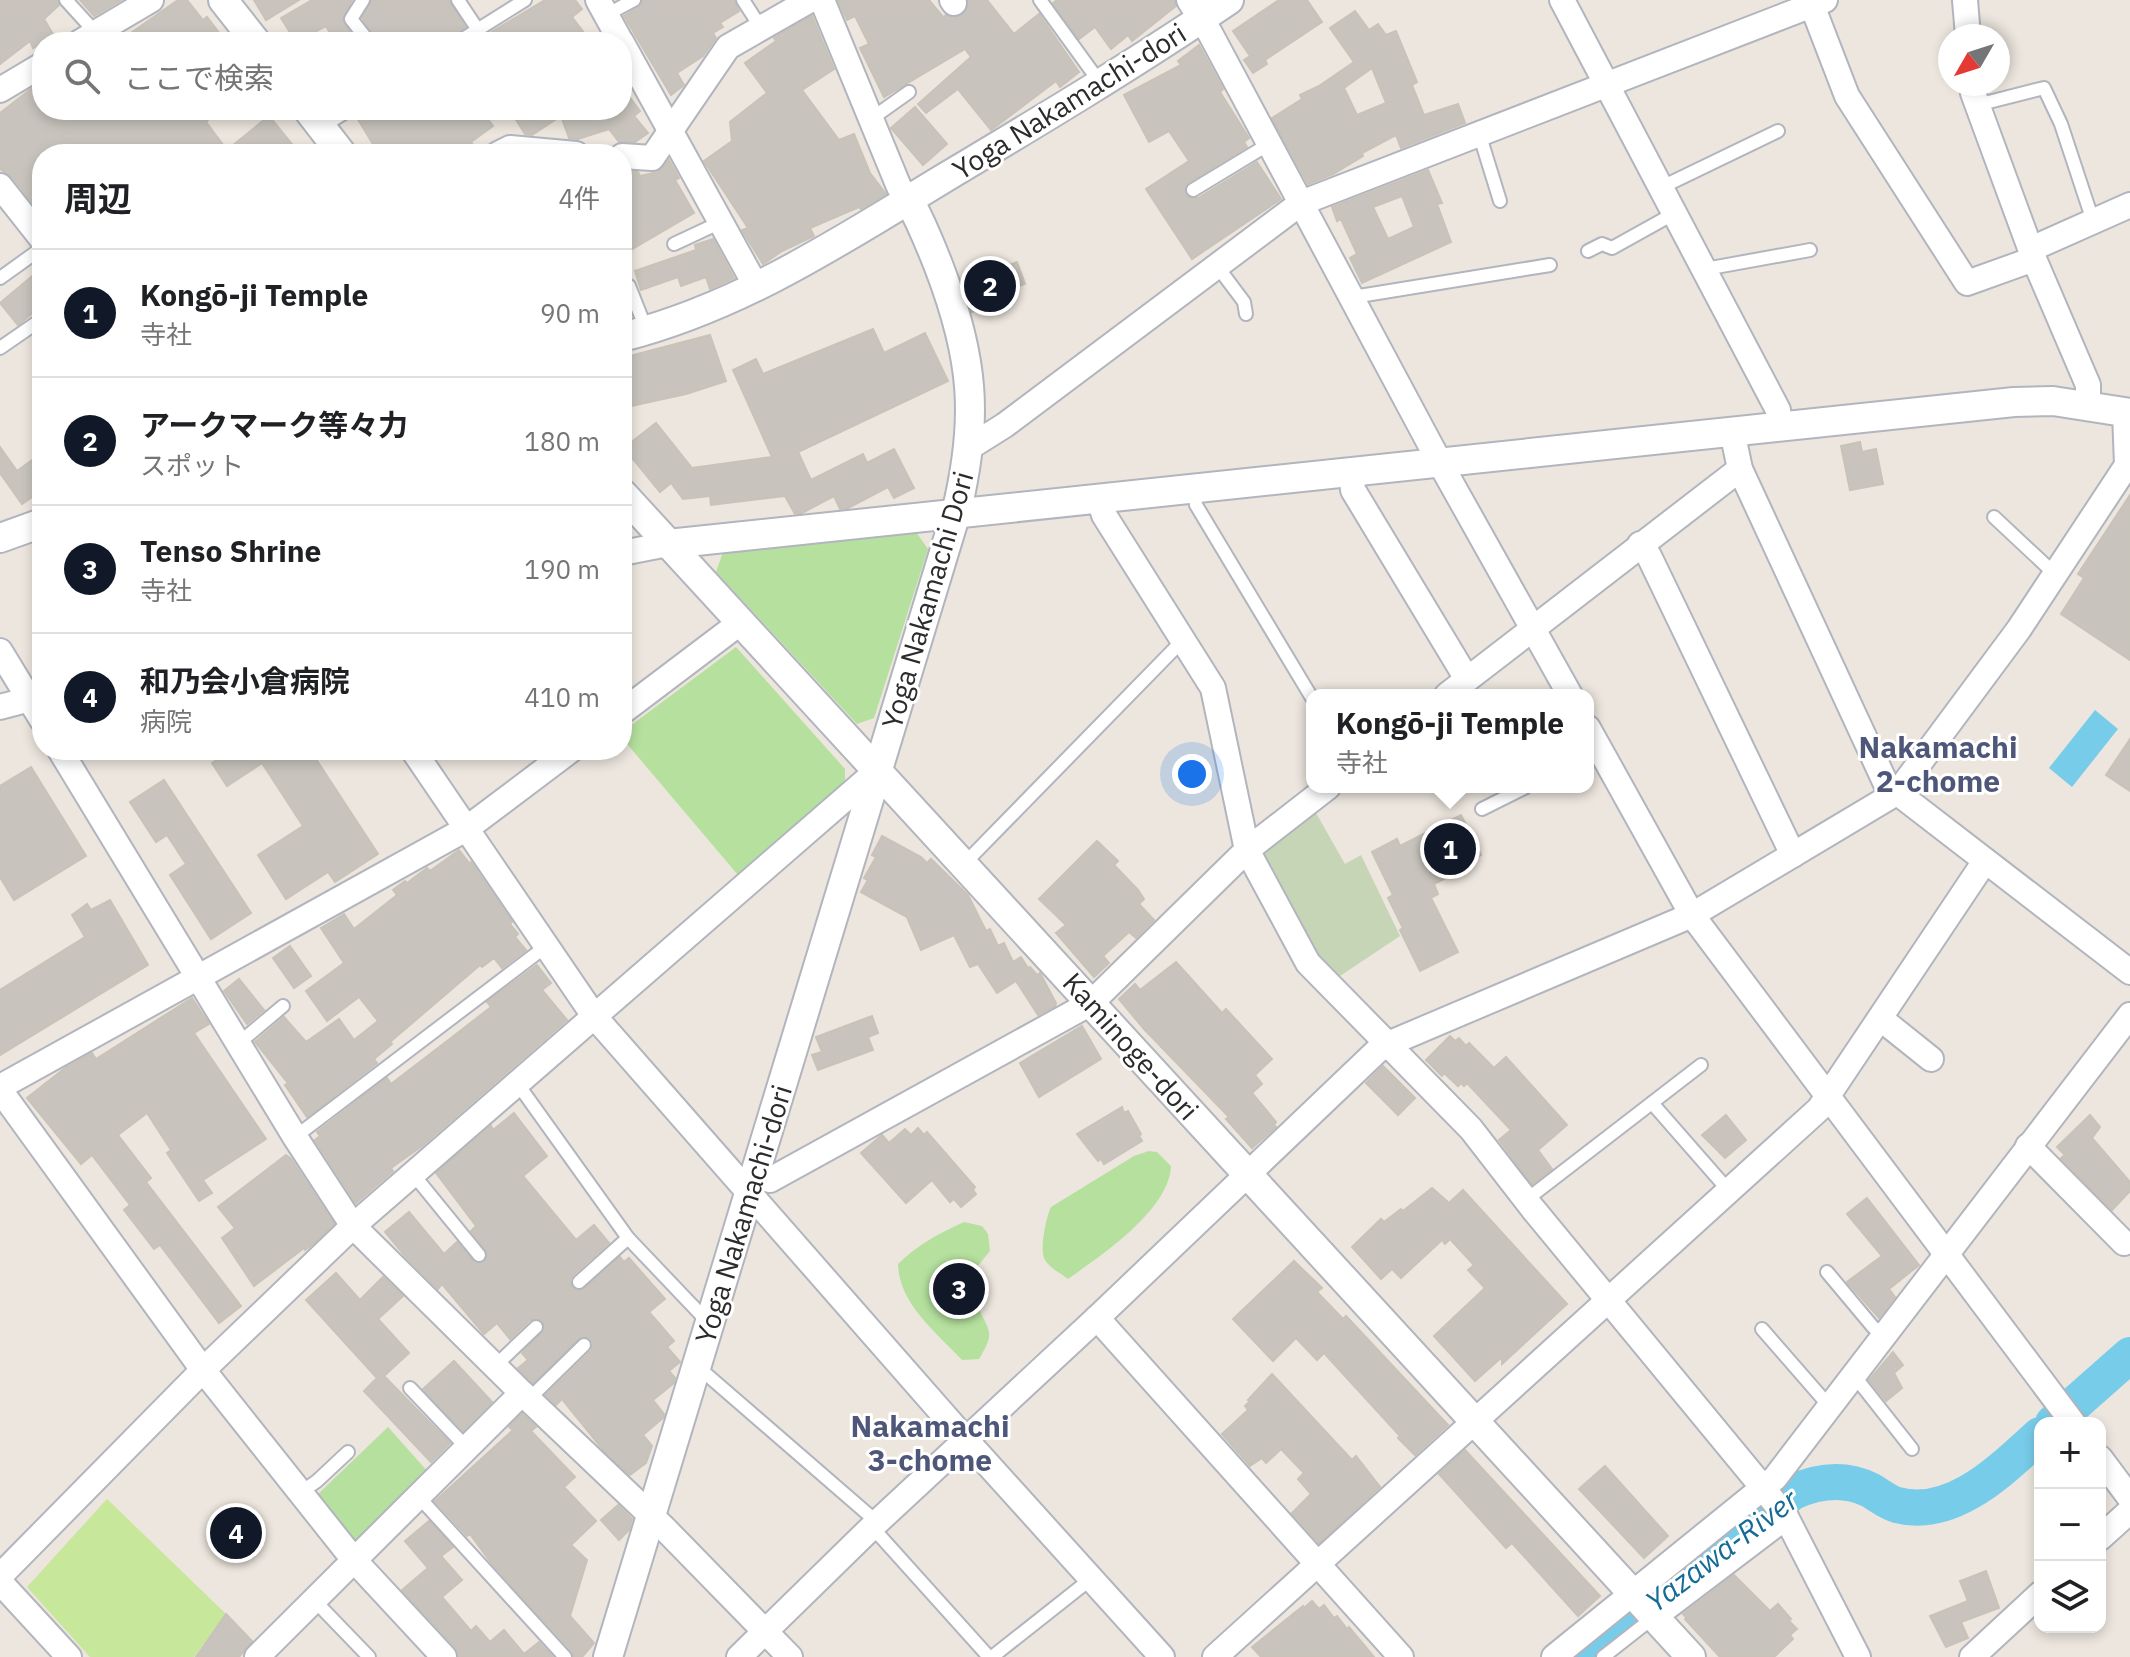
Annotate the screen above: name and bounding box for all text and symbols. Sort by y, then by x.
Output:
street label: Yoga Nakamachi-dori [945,14,1193,188]
north arrow [1938,24,2010,96]
search box [32,32,632,120]
icon: search [60,54,104,98]
text: ここで検索 [124,58,274,97]
text: 周辺 [64,176,132,220]
text: 4件 [558,181,600,215]
pin: 2 [964,256,1016,316]
text: Kongō-ji Temple [140,275,368,314]
text: 1 [82,296,98,330]
text: 90 m [540,296,600,330]
text: 寺社 [140,317,192,351]
text: アークマーク等々力 [140,405,408,444]
text: 2 [82,424,98,458]
text: 180 m [524,424,600,458]
text: スポット [140,448,244,482]
street label: Yoga Nakamachi Dori [873,467,981,733]
text: Tenso Shrine [140,531,321,570]
text: 3 [82,552,98,586]
text: 190 m [524,552,600,586]
text: 寺社 [140,573,192,607]
text: 和乃会小倉病院 [140,661,350,700]
text: 4 [82,680,98,714]
text: 410 m [524,680,600,714]
popup [1306,689,1594,793]
text: Kongō-ji Temple [1336,703,1564,742]
text: 病院 [140,704,192,738]
district label: Nakamachi 2-chome [1858,727,2018,800]
text: 寺社 [1336,745,1388,779]
your location [1172,754,1212,794]
pin: 1 [1424,819,1476,879]
street label: Kaminoge-dori [1055,964,1207,1128]
street label: Yoga Nakamachi-dori [686,1080,800,1348]
pin: 3 [933,1259,985,1319]
district label: Nakamachi 3-chome [850,1406,1010,1479]
map controls [2034,1417,2106,1633]
button: + [2034,1417,2106,1489]
water label: Yazawa-River [1637,1479,1806,1620]
button: − [2034,1489,2106,1561]
pin: 4 [210,1503,262,1563]
button: layers [2034,1561,2106,1633]

